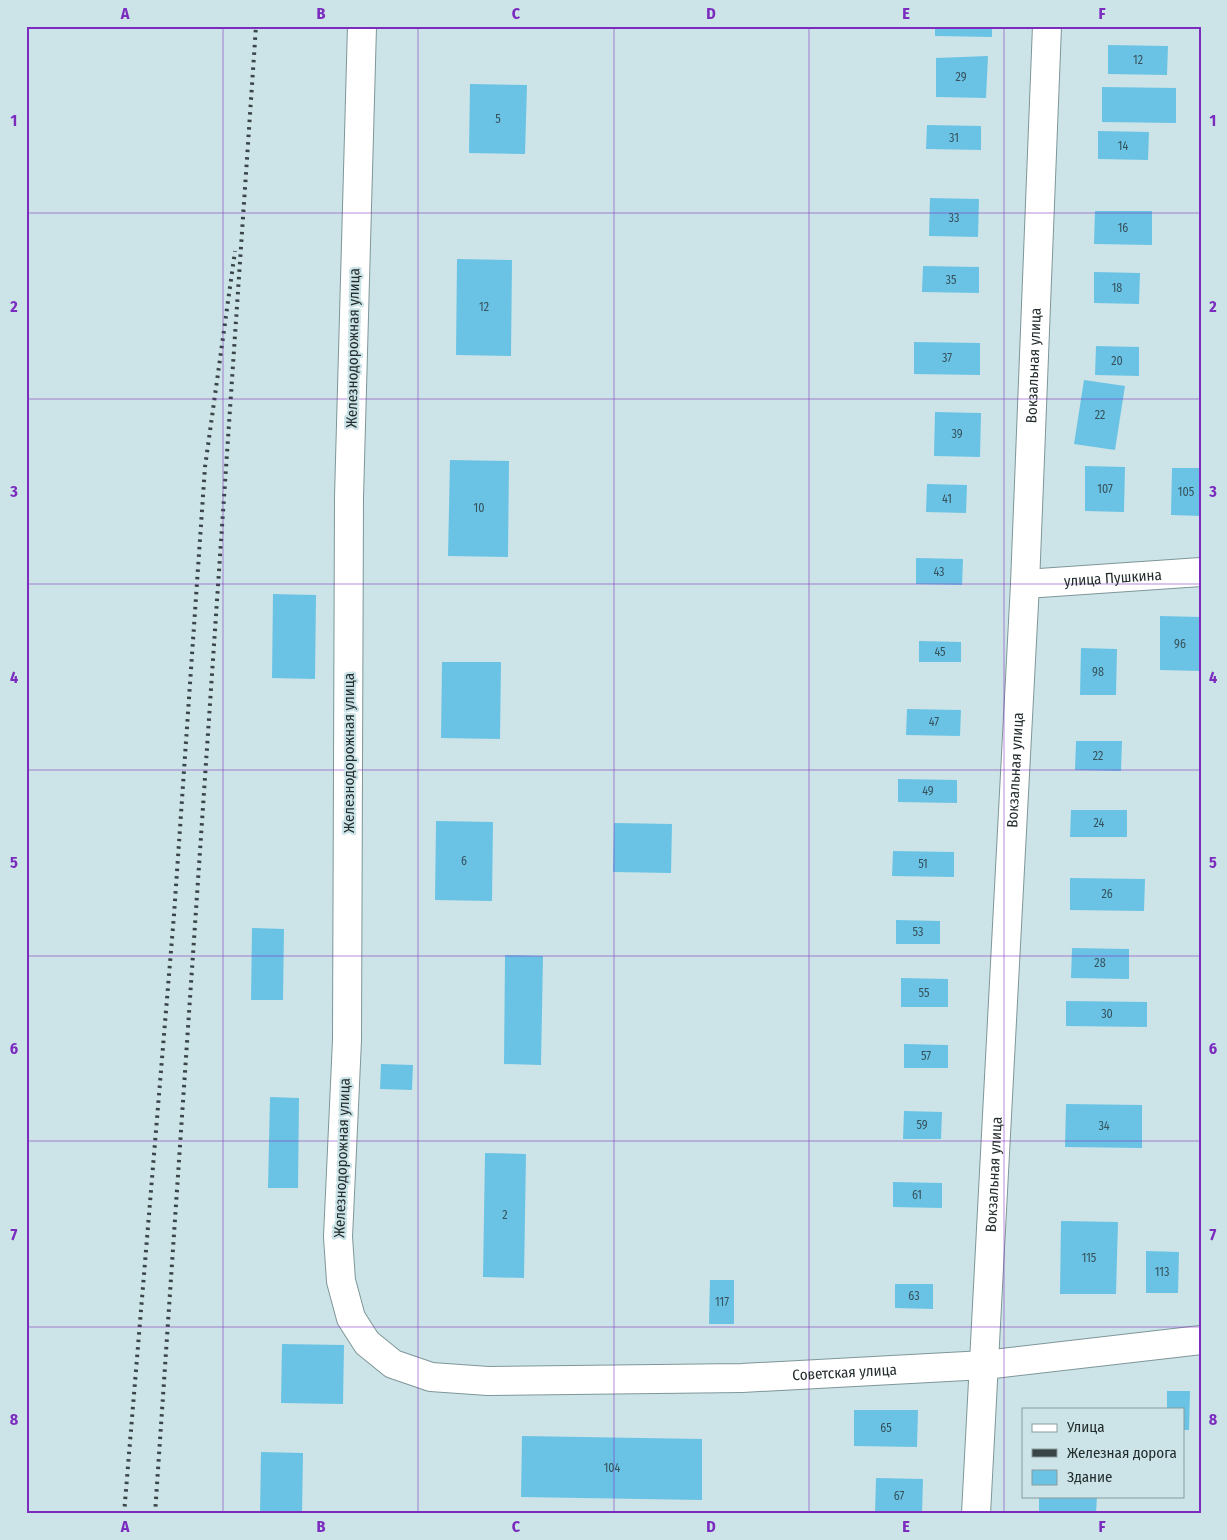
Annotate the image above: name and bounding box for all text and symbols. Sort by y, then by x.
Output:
text: A [120,4,130,23]
text: B [317,4,326,23]
text: C [512,4,521,23]
text: D [706,4,716,23]
text: E [902,4,910,23]
text: F [1098,4,1106,23]
house number: 12 [1133,53,1143,67]
house number: 29 [955,70,967,84]
text: 1 [11,111,17,130]
text: 1 [1210,111,1216,130]
house number: 5 [495,112,501,126]
house number: 31 [949,131,959,145]
house number: 14 [1118,139,1128,153]
house number: 33 [949,211,959,225]
house number: 16 [1118,221,1128,235]
street label: Железнодорожная улица [343,268,363,428]
house number: 35 [946,273,957,287]
house number: 18 [1112,281,1122,295]
text: 2 [9,297,18,316]
text: 2 [1208,297,1217,316]
house number: 12 [479,300,489,314]
street label: Вокзальная улица [1022,307,1045,424]
house number: 37 [942,351,952,365]
house number: 20 [1111,354,1123,368]
house number: 22 [1095,408,1105,422]
house number: 39 [951,427,963,441]
text: 3 [9,482,18,501]
house number: 107 [1097,482,1113,496]
text: 3 [1208,482,1217,501]
house number: 105 [1178,485,1195,499]
house number: 41 [942,492,952,506]
house number: 10 [474,501,484,515]
house number: 43 [933,565,945,579]
street label: улица Пушкина [1063,566,1162,590]
house number: 96 [1174,637,1186,651]
house number: 45 [934,645,946,659]
house number: 98 [1092,665,1104,679]
text: 4 [10,668,18,687]
text: 4 [1209,668,1217,687]
street label: Железнодорожная улица [340,673,358,833]
street label: Вокзальная улица [1003,712,1027,828]
house number: 47 [929,715,939,729]
house number: 22 [1093,749,1103,763]
house number: 49 [922,784,934,798]
house number: 24 [1094,816,1105,830]
text: 5 [10,853,18,872]
text: 5 [1209,853,1217,872]
house number: 6 [461,854,467,868]
house number: 51 [918,857,928,871]
house number: 26 [1101,887,1113,901]
house number: 53 [913,925,923,939]
house number: 28 [1094,956,1106,970]
house number: 55 [919,986,930,1000]
house number: 30 [1101,1007,1113,1021]
text: 6 [10,1039,18,1058]
text: 6 [1209,1039,1217,1058]
house number: 57 [921,1049,931,1063]
street label: Железнодорожная улица [330,1078,354,1238]
street label: Вокзальная улица [982,1116,1006,1233]
house number: 59 [916,1118,928,1132]
house number: 34 [1098,1119,1110,1133]
house number: 61 [912,1188,922,1202]
house number: 2 [502,1208,508,1222]
text: 7 [11,1225,18,1244]
text: 7 [1210,1225,1217,1244]
house number: 115 [1082,1251,1097,1265]
house number: 113 [1155,1265,1169,1279]
house number: 63 [908,1289,920,1303]
house number: 117 [715,1295,729,1309]
street label: Советская улица [792,1361,897,1384]
legend [1022,1408,1184,1498]
text: 8 [10,1410,19,1429]
text: 8 [1209,1410,1218,1429]
text: Улица [1066,1418,1105,1436]
house number: 65 [880,1421,892,1435]
text: Железная дорога [1067,1444,1177,1462]
house number: 104 [604,1461,621,1475]
text: Здание [1067,1468,1113,1486]
house number: 67 [894,1489,904,1503]
text: A [120,1517,130,1536]
text: B [317,1517,326,1536]
text: C [512,1517,521,1536]
text: D [706,1517,716,1536]
text: E [902,1517,910,1536]
text: F [1098,1517,1106,1536]

